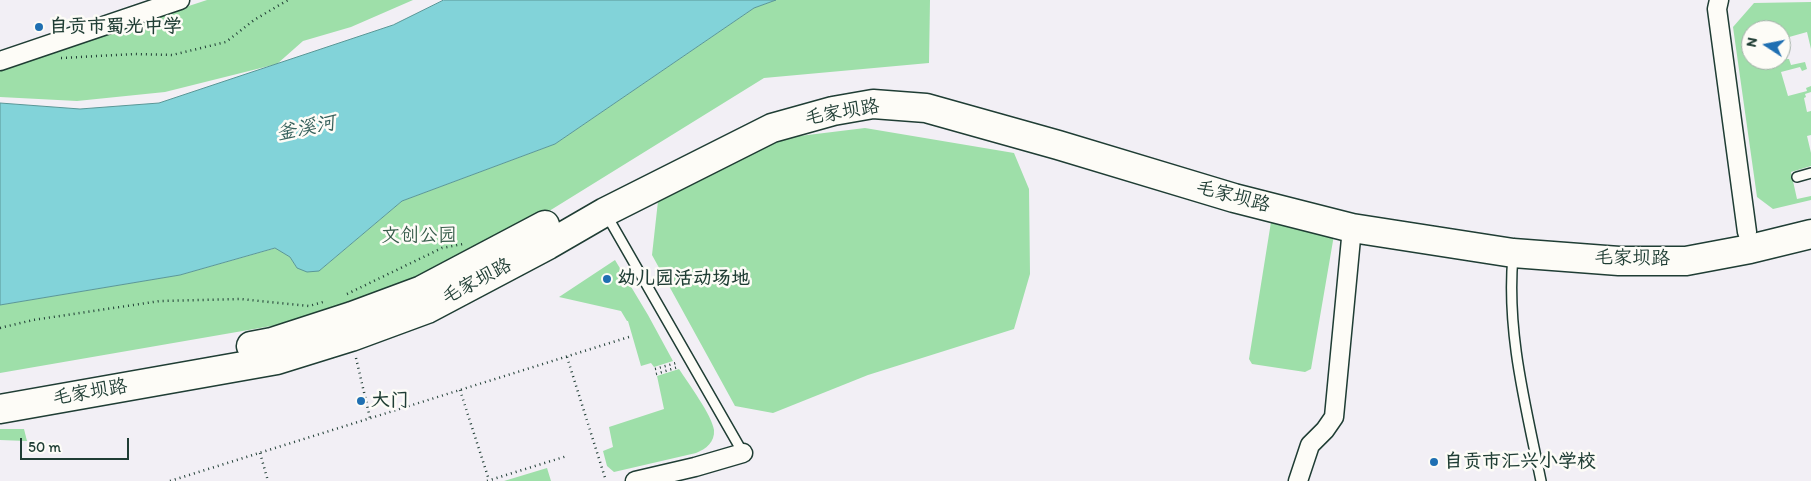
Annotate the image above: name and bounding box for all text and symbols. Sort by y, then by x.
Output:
place label: 自贡市蜀光中学 [49,16,182,38]
north arrow [1741,20,1791,70]
marker: 自贡市蜀光中学 [33,21,45,33]
text: N [1743,36,1761,49]
street label: 毛家坝路 [803,95,881,131]
water label: 釜溪河 [274,111,338,147]
street label: 毛家坝路 [1193,176,1273,218]
park label: 文创公园 [381,225,457,247]
street label: 毛家坝路 [1594,247,1670,271]
street label: 毛家坝路 [438,254,516,310]
place label: 幼儿园活动场地 [617,268,750,290]
marker: 幼儿园活动场地 [601,273,613,285]
street label: 毛家坝路 [51,375,129,411]
place label: 大门 [371,390,409,412]
marker: 大门 [355,395,367,407]
scale bar [22,428,131,460]
text: 50 m [28,438,61,456]
place label: 自贡市汇兴小学校 [1444,451,1596,473]
marker: 自贡市汇兴小学校 [1428,456,1440,468]

